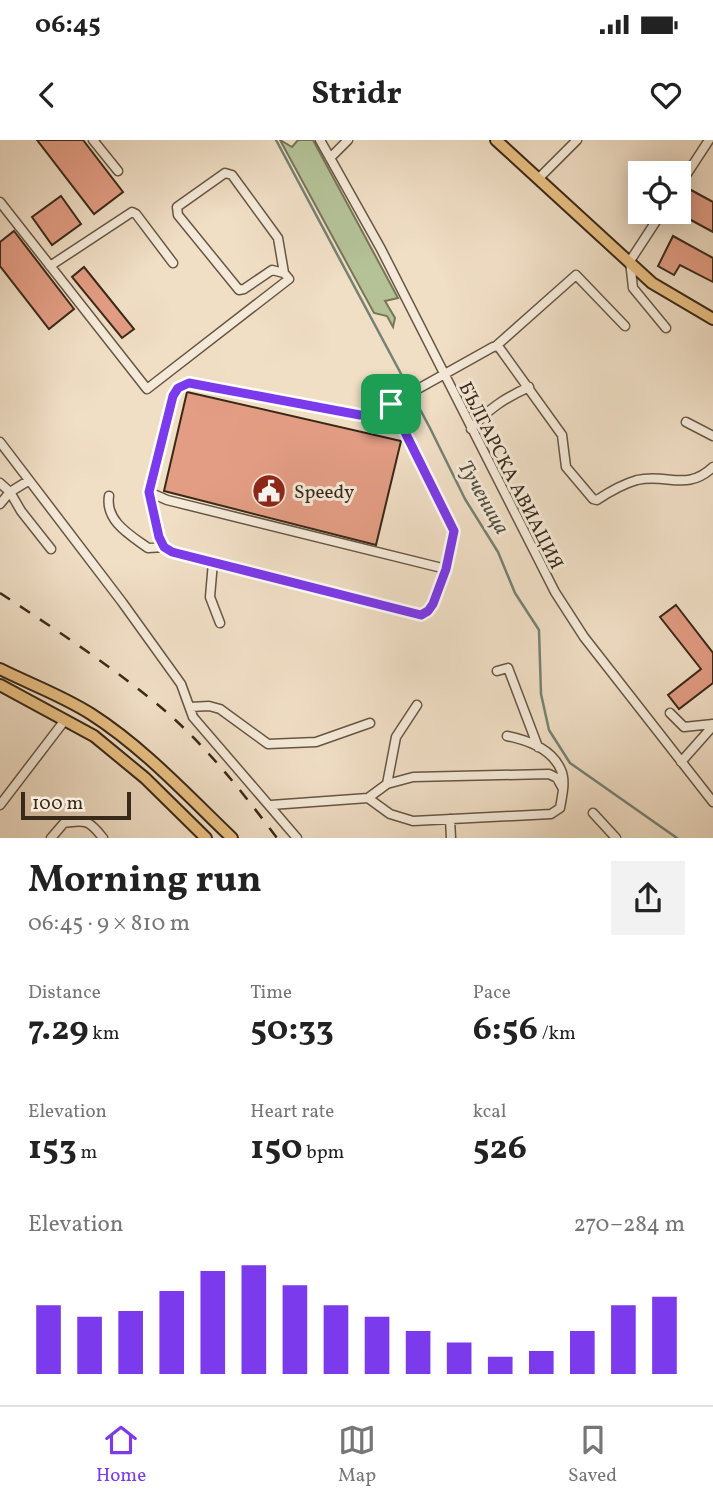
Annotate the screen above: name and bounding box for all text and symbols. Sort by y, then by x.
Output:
text: 06:45 [35,7,101,43]
text: Stridr [311,73,402,117]
icon: back [28,76,66,114]
icon: heart [647,76,685,114]
map controls [628,161,691,224]
button: locate [628,161,691,224]
pin [361,374,421,434]
street label: БЪЛГАРСКА АВИАЦИЯ [452,378,569,574]
icon: arrive [372,385,410,423]
water label: Тученица [450,455,516,540]
public building icon: Speedy [250,472,288,510]
place label: Speedy [294,480,354,506]
scale bar [21,789,131,821]
text: 100 m [32,791,83,817]
text: Morning run [28,855,262,908]
button: share [611,861,685,935]
text: 06:45 · 9 × 810 m [28,908,190,940]
text: Distance [28,980,101,1006]
text: Time [250,980,292,1006]
text: Pace [473,980,511,1006]
text: 7.29 [28,1006,89,1054]
text: 50:33 [250,1006,334,1054]
text: 6:56 [473,1006,538,1054]
text: km [89,1021,120,1047]
text: /km [538,1021,576,1047]
text: Elevation [28,1099,107,1125]
text: Heart rate [250,1099,334,1125]
text: kcal [473,1099,506,1125]
text: 153 [28,1125,77,1173]
text: 150 [250,1125,302,1173]
text: 526 [473,1125,527,1173]
text: m [77,1140,97,1166]
text: bpm [302,1140,344,1166]
text: Elevation [28,1209,124,1241]
text: 270–284 m [573,1209,685,1241]
tab: Home [96,1421,146,1489]
tab: Map [338,1421,376,1489]
tab: Saved [568,1421,617,1489]

